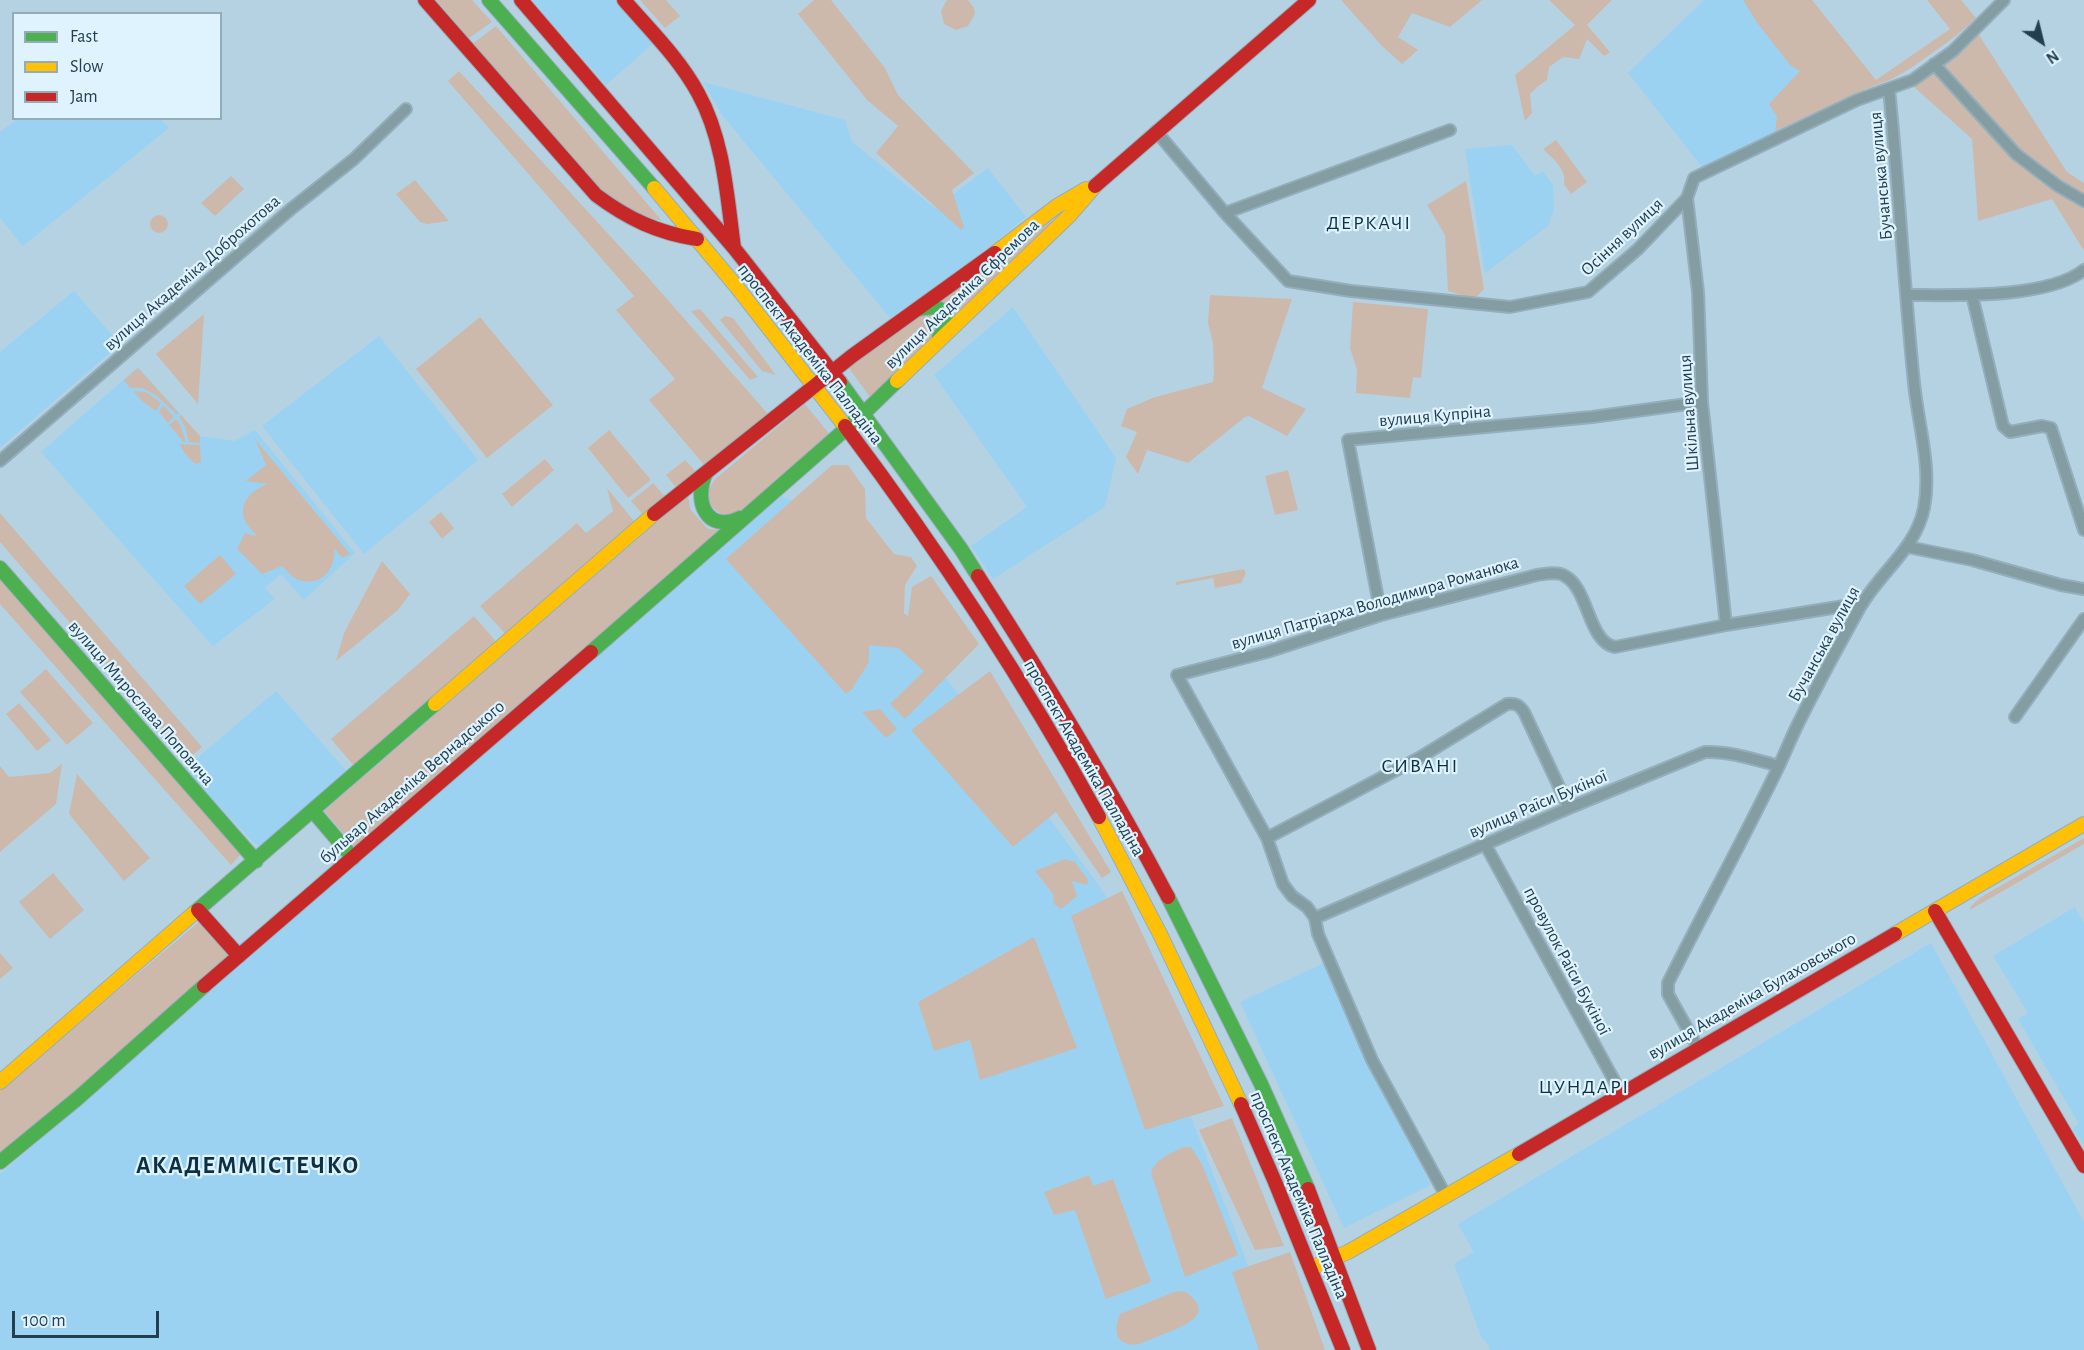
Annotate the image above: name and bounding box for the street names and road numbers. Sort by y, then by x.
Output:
street label: Бучанська вулиця [1865,111,1897,241]
street label: вулиця Академіка Доброхотова [99,190,285,356]
street label: Осіння вулиця [1576,193,1668,281]
street label: вулиця Академіка Єфремова [880,214,1044,374]
street label: проспект Академіка Палладіна [733,259,887,449]
street label: Шкільна вулиця [1674,354,1704,472]
street label: вулиця Купріна [1378,400,1492,432]
street label: вулиця Патріарха Володимира Романюка [1229,552,1521,654]
street label: Бучанська вулиця [1783,582,1865,706]
street label: вулиця Мирослава Поповича [63,616,219,790]
street label: проспект Академіка Палладіна [1019,656,1149,860]
street label: бульвар Академіка Вернадського [315,696,509,868]
street label: вулиця Раїси Букіної [1466,765,1610,843]
street label: провулок Раїси Букіної [1519,883,1615,1039]
street label: вулиця Академіка Булаховського [1644,927,1860,1065]
street label: проспект Академіка Палладіна [1245,1088,1353,1302]

